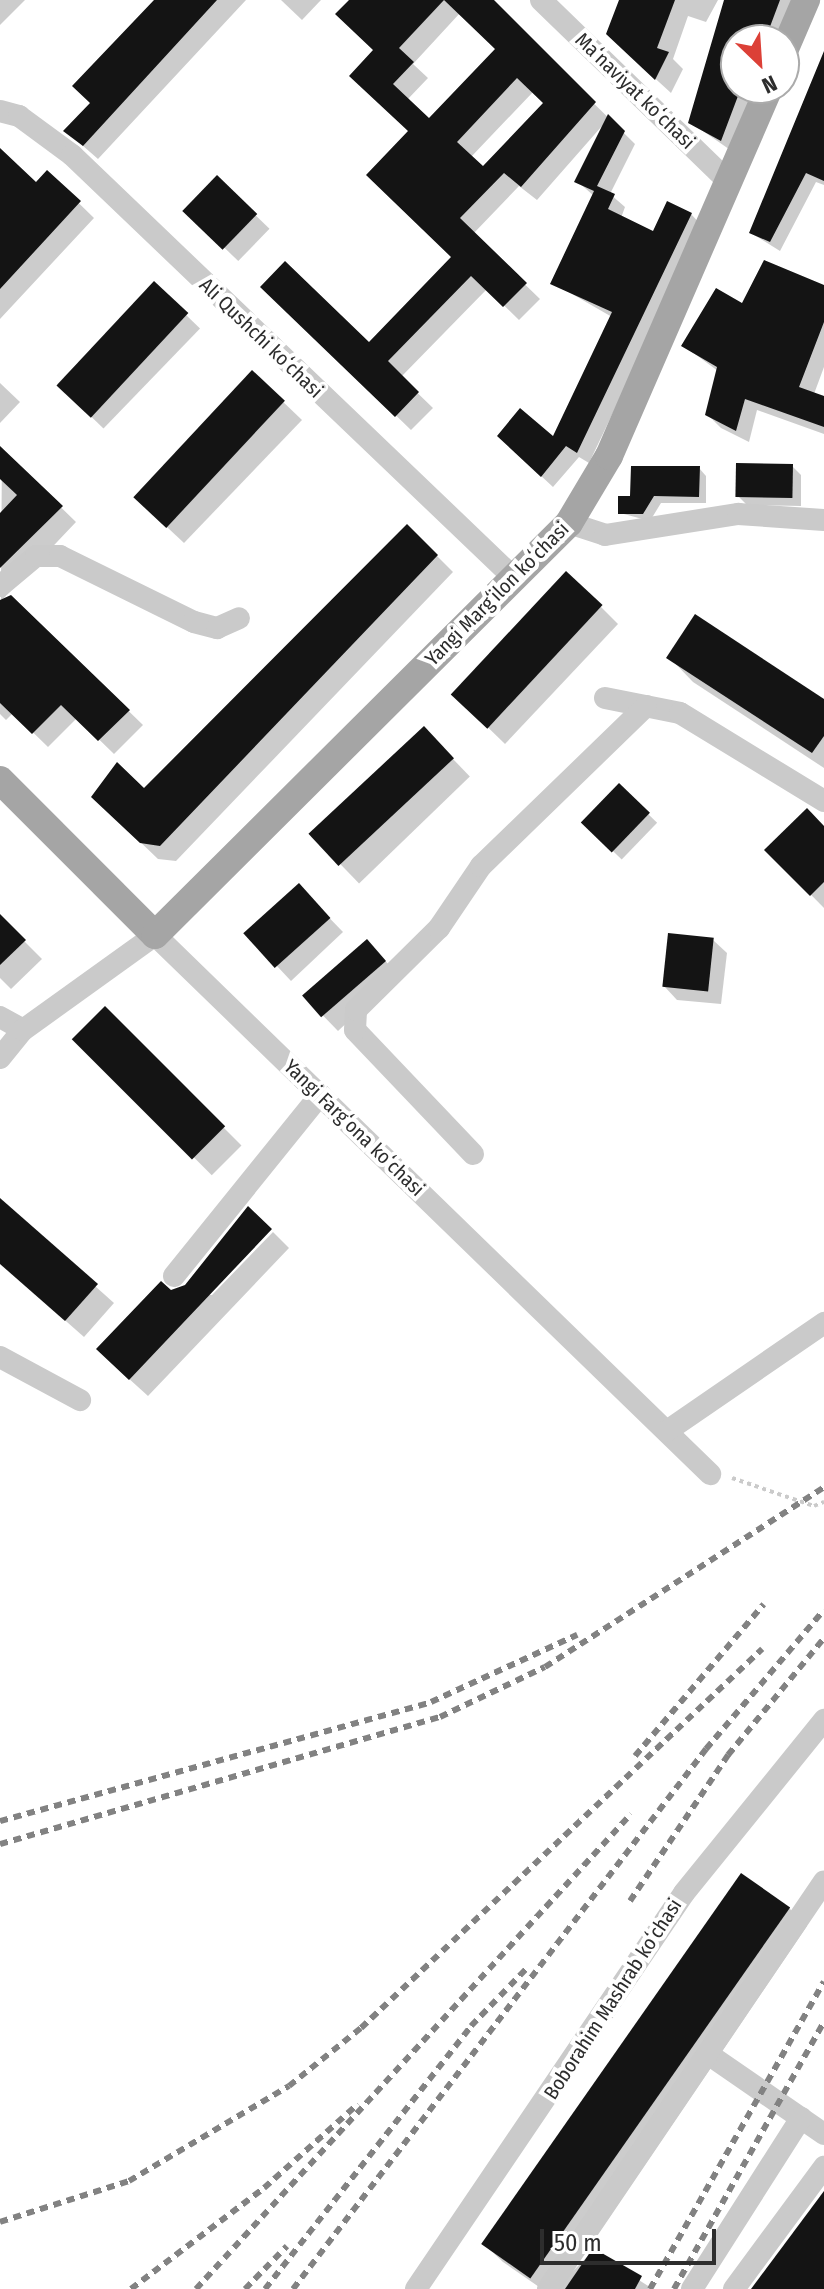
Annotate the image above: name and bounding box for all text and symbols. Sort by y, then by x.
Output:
north arrow [720,24,800,104]
street label: Maʻnaviyat koʻchasi [570,28,700,154]
text: N [758,69,781,99]
street label: Ali Qushchi koʻchasi [194,273,328,403]
street label: Yangi Margʻilon koʻchasi [420,517,574,671]
street label: Yangi Fargʻona koʻchasi [279,1055,429,1201]
street label: Boborahim Mashrab koʻchasi [539,1894,687,2104]
scale bar [544,2213,720,2263]
text: 50 m [554,2229,602,2257]

